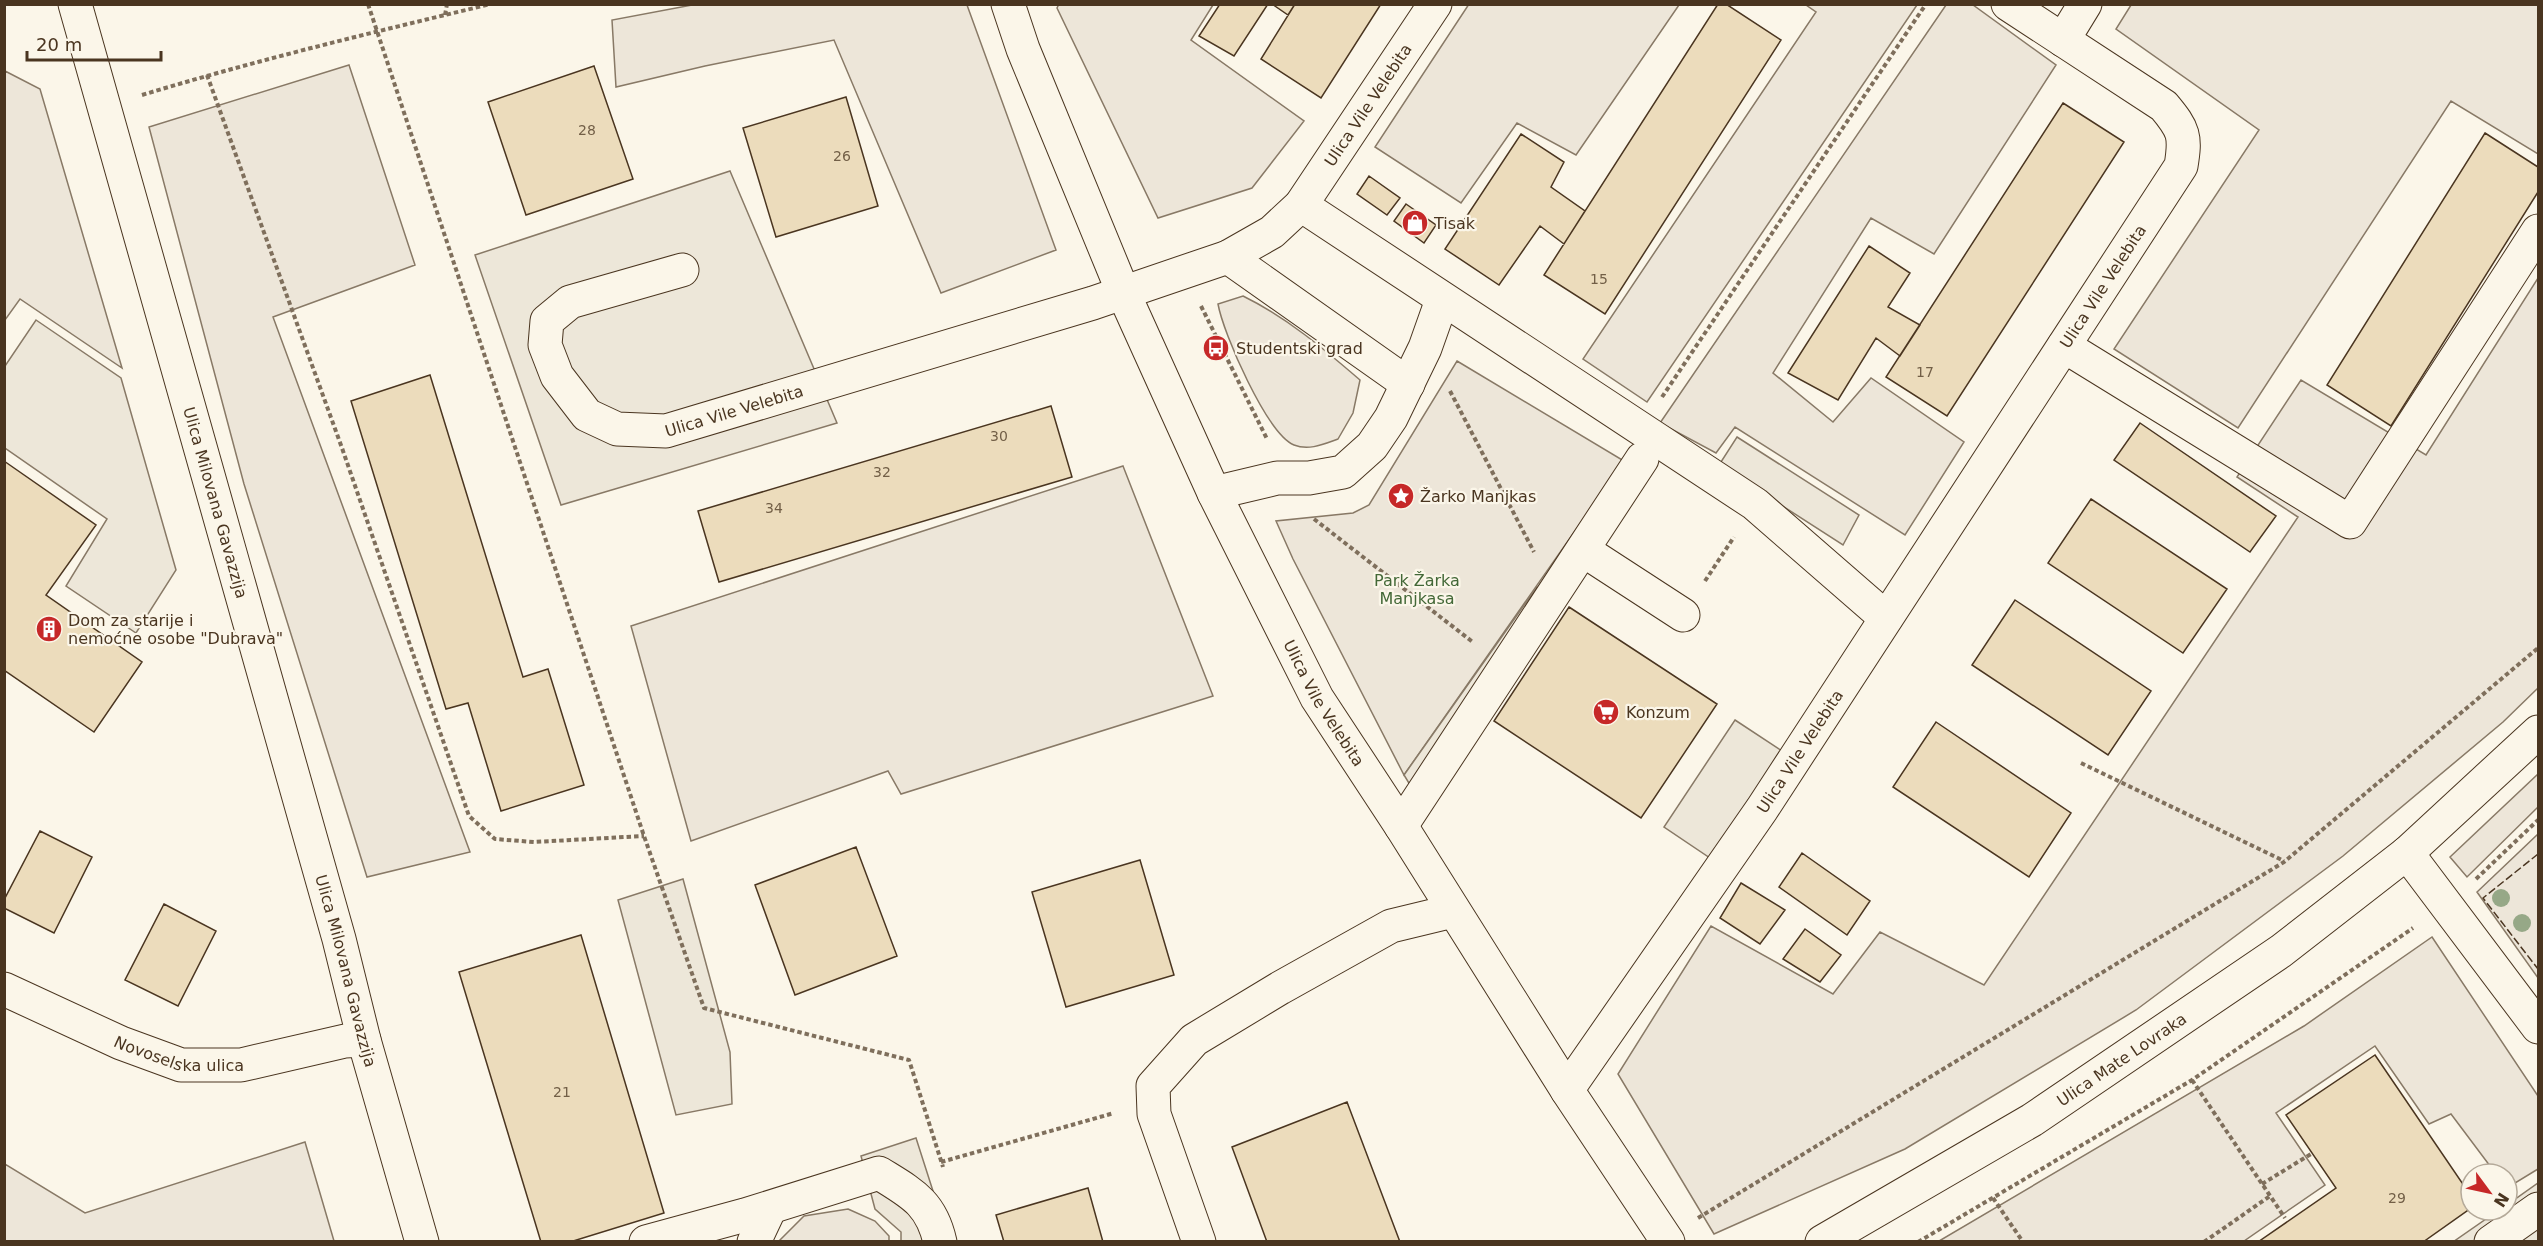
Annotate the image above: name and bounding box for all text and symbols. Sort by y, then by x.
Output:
scale bar [27,24,160,62]
text: 20 m [36,34,82,55]
street label: Ulica Vile Velebita [1321,40,1416,170]
house number: 28 [578,122,596,138]
house number: 26 [833,148,851,164]
shop icon: Tisak [1400,208,1430,238]
place label: Tisak [1433,214,1476,233]
street label: Ulica Vile Velebita [2056,221,2150,352]
house number: 15 [1590,271,1608,287]
bus stop icon: Studentski grad [1201,333,1231,363]
place label: Studentski grad [1236,339,1363,358]
house number: 17 [1916,364,1934,380]
street label: Ulica Vile Velebita [663,381,806,441]
street label: Ulica Milovana Gavazzija [179,405,251,601]
house number: 30 [990,428,1008,444]
house number: 32 [873,464,891,480]
place icon: Žarko Manjkas [1386,481,1416,511]
place label: Žarko Manjkas [1420,487,1536,506]
house number: 34 [765,500,783,516]
park label: Park Žarka Manjkasa [1374,571,1460,608]
place label: Dom za starije i nemoćne osobe "Dubrava" [68,611,283,648]
building icon: Dom za starije i nemoćne osobe "Dubrava" [34,614,64,644]
street label: Ulica Vile Velebita [1279,637,1368,770]
street label: Ulica Vile Velebita [1753,686,1847,817]
supermarket icon: Konzum [1591,697,1621,727]
place label: Konzum [1626,703,1690,722]
street label: Ulica Milovana Gavazzija [311,872,380,1069]
street label: Ulica Mate Lovraka [2053,1009,2190,1110]
street label: Novoselska ulica [111,1032,244,1075]
house number: 21 [553,1084,571,1100]
north arrow [2459,1162,2519,1222]
text: N [2490,1189,2513,1211]
house number: 29 [2388,1190,2406,1206]

